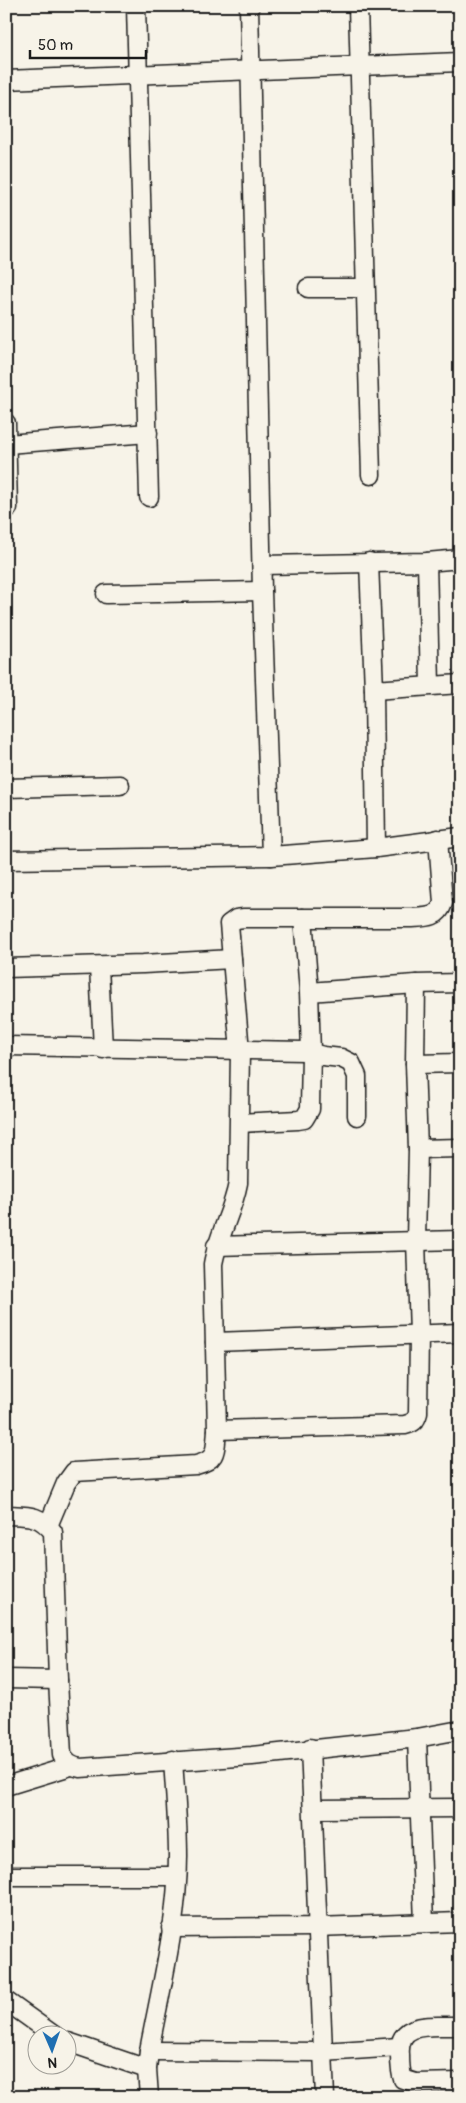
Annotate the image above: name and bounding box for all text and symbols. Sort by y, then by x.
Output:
scale bar [30,28,146,60]
text: 50 m [38,36,73,55]
north arrow [28,2026,78,2076]
text: N [47,2054,57,2071]

